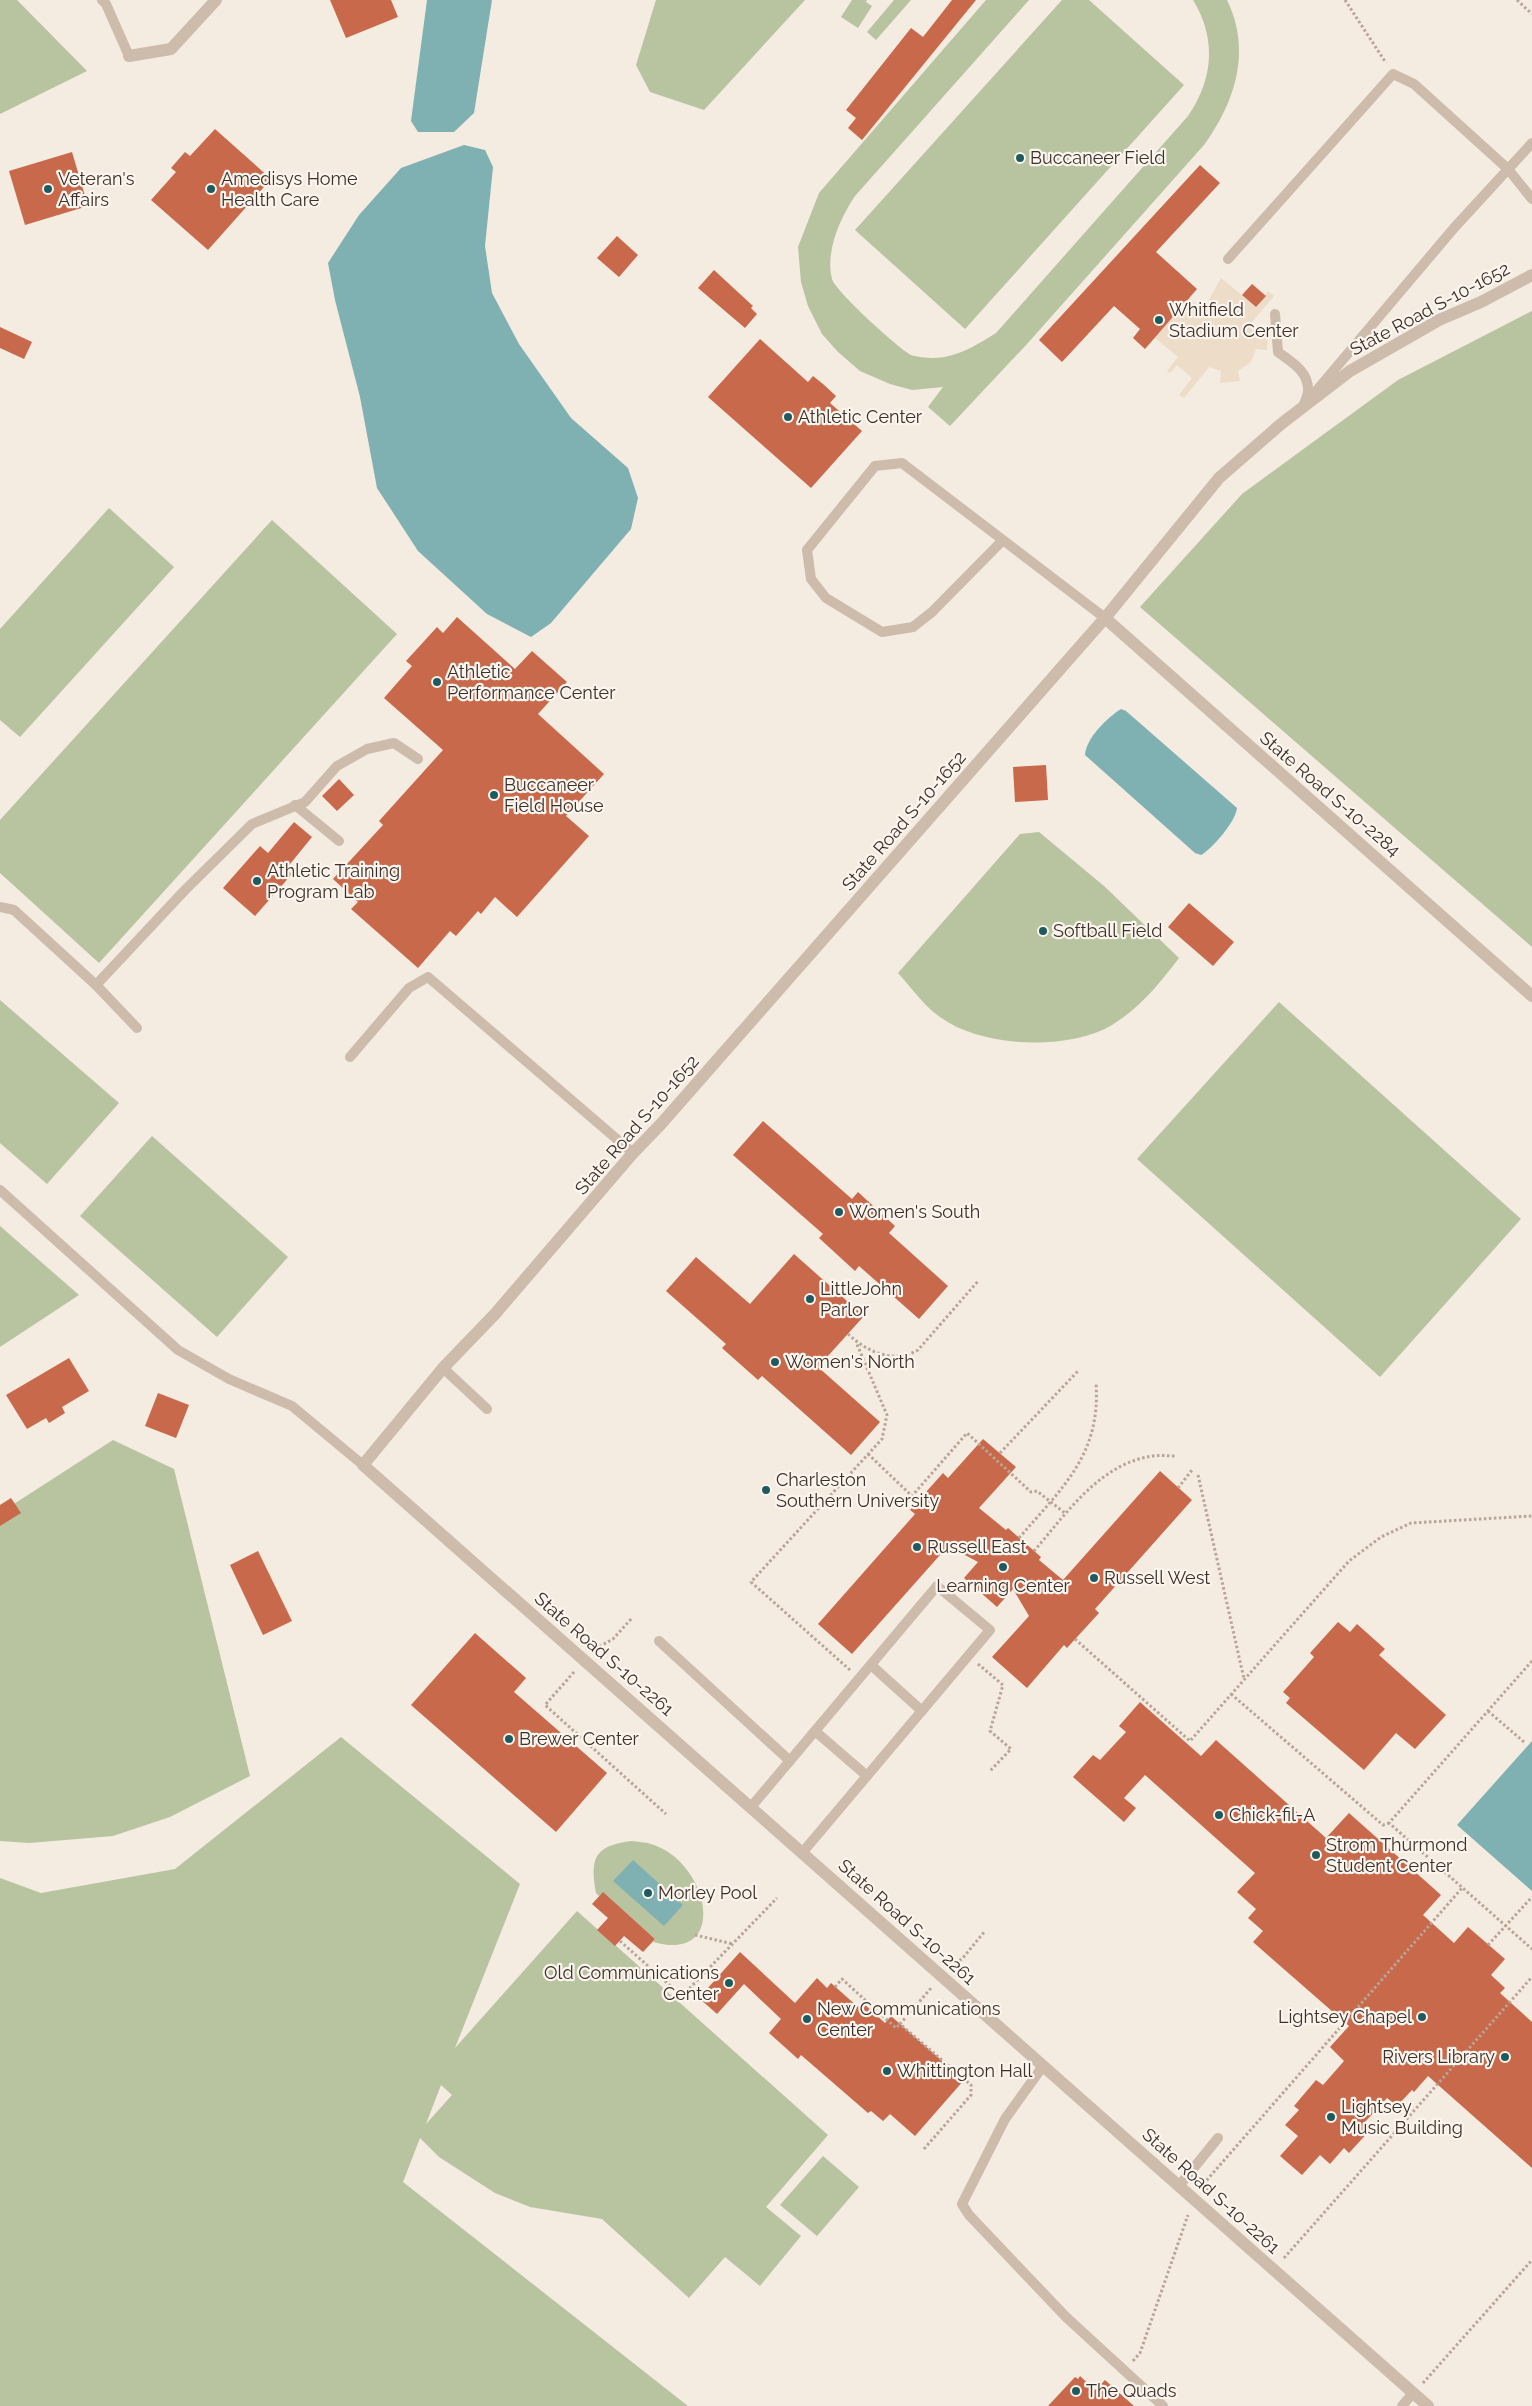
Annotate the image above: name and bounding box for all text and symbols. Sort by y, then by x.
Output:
place label: Buccaneer Field [1030,147,1165,168]
marker: Buccaneer Field [1014,152,1026,164]
place label: Veteran's Affairs [58,168,135,210]
place label: Amedisys Home Health Care [221,168,358,210]
marker: Veteran's Affairs [42,183,54,195]
marker: Amedisys Home Health Care [205,183,217,195]
street label: State Road S-10-1652 [1346,258,1513,360]
place label: Whitfield Stadium Center [1169,299,1299,341]
marker: Whitfield Stadium Center [1153,314,1165,326]
place label: Athletic Center [798,406,923,427]
marker: Athletic Center [782,411,794,423]
place label: Athletic Performance Center [447,661,616,703]
marker: Athletic Performance Center [431,676,443,688]
street label: State Road S-10-2284 [1256,727,1405,860]
street label: State Road S-10-1652 [837,747,970,895]
place label: Buccaneer Field House [504,774,604,816]
marker: Buccaneer Field House [488,789,500,801]
place label: Athletic Training Program Lab [267,860,400,902]
marker: Athletic Training Program Lab [251,875,263,887]
place label: Softball Field [1053,920,1162,941]
marker: Softball Field [1037,925,1049,937]
street label: State Road S-10-1652 [570,1051,703,1199]
place label: Women's South [849,1201,980,1222]
marker: Women's South [833,1206,845,1218]
place label: LittleJohn Parlor [820,1278,902,1320]
marker: LittleJohn Parlor [804,1293,816,1305]
place label: Women's North [785,1351,915,1372]
marker: Women's North [769,1356,781,1368]
place label: Charleston Southern University [776,1469,940,1511]
marker: Charleston Southern University [760,1484,772,1496]
place label: Russell East [927,1536,1027,1557]
marker: Russell East [911,1541,923,1553]
marker: Learning Center [997,1561,1009,1573]
place label: Russell West [1104,1567,1210,1588]
marker: Russell West [1088,1572,1100,1584]
place label: Learning Center [936,1575,1071,1596]
street label: State Road S-10-2261 [531,1588,678,1720]
place label: Brewer Center [519,1728,639,1749]
marker: Brewer Center [503,1733,515,1745]
place label: Chick-fil-A [1229,1804,1315,1825]
marker: Chick-fil-A [1213,1809,1225,1821]
place label: Strom Thurmond Student Center [1326,1834,1468,1876]
marker: Strom Thurmond Student Center [1310,1849,1322,1861]
street label: State Road S-10-2261 [834,1855,980,1989]
place label: Morley Pool [658,1882,757,1903]
marker: Morley Pool [642,1887,654,1899]
place label: Old Communications Center [544,1962,720,2004]
marker: Old Communications Center [723,1977,735,1989]
place label: New Communications Center [817,1998,1001,2040]
place label: Lightsey Chapel [1278,2006,1412,2027]
marker: Lightsey Chapel [1416,2011,1428,2023]
marker: New Communications Center [801,2013,813,2025]
place label: Rivers Library [1382,2046,1495,2067]
marker: Rivers Library [1499,2051,1511,2063]
place label: Whittington Hall [897,2060,1032,2081]
marker: Whittington Hall [881,2065,893,2077]
place label: Lightsey Music Building [1341,2096,1463,2138]
marker: Lightsey Music Building [1325,2111,1337,2123]
street label: State Road S-10-2261 [1138,2124,1284,2258]
place label: The Quads [1086,2380,1177,2401]
marker: The Quads [1070,2385,1082,2397]

